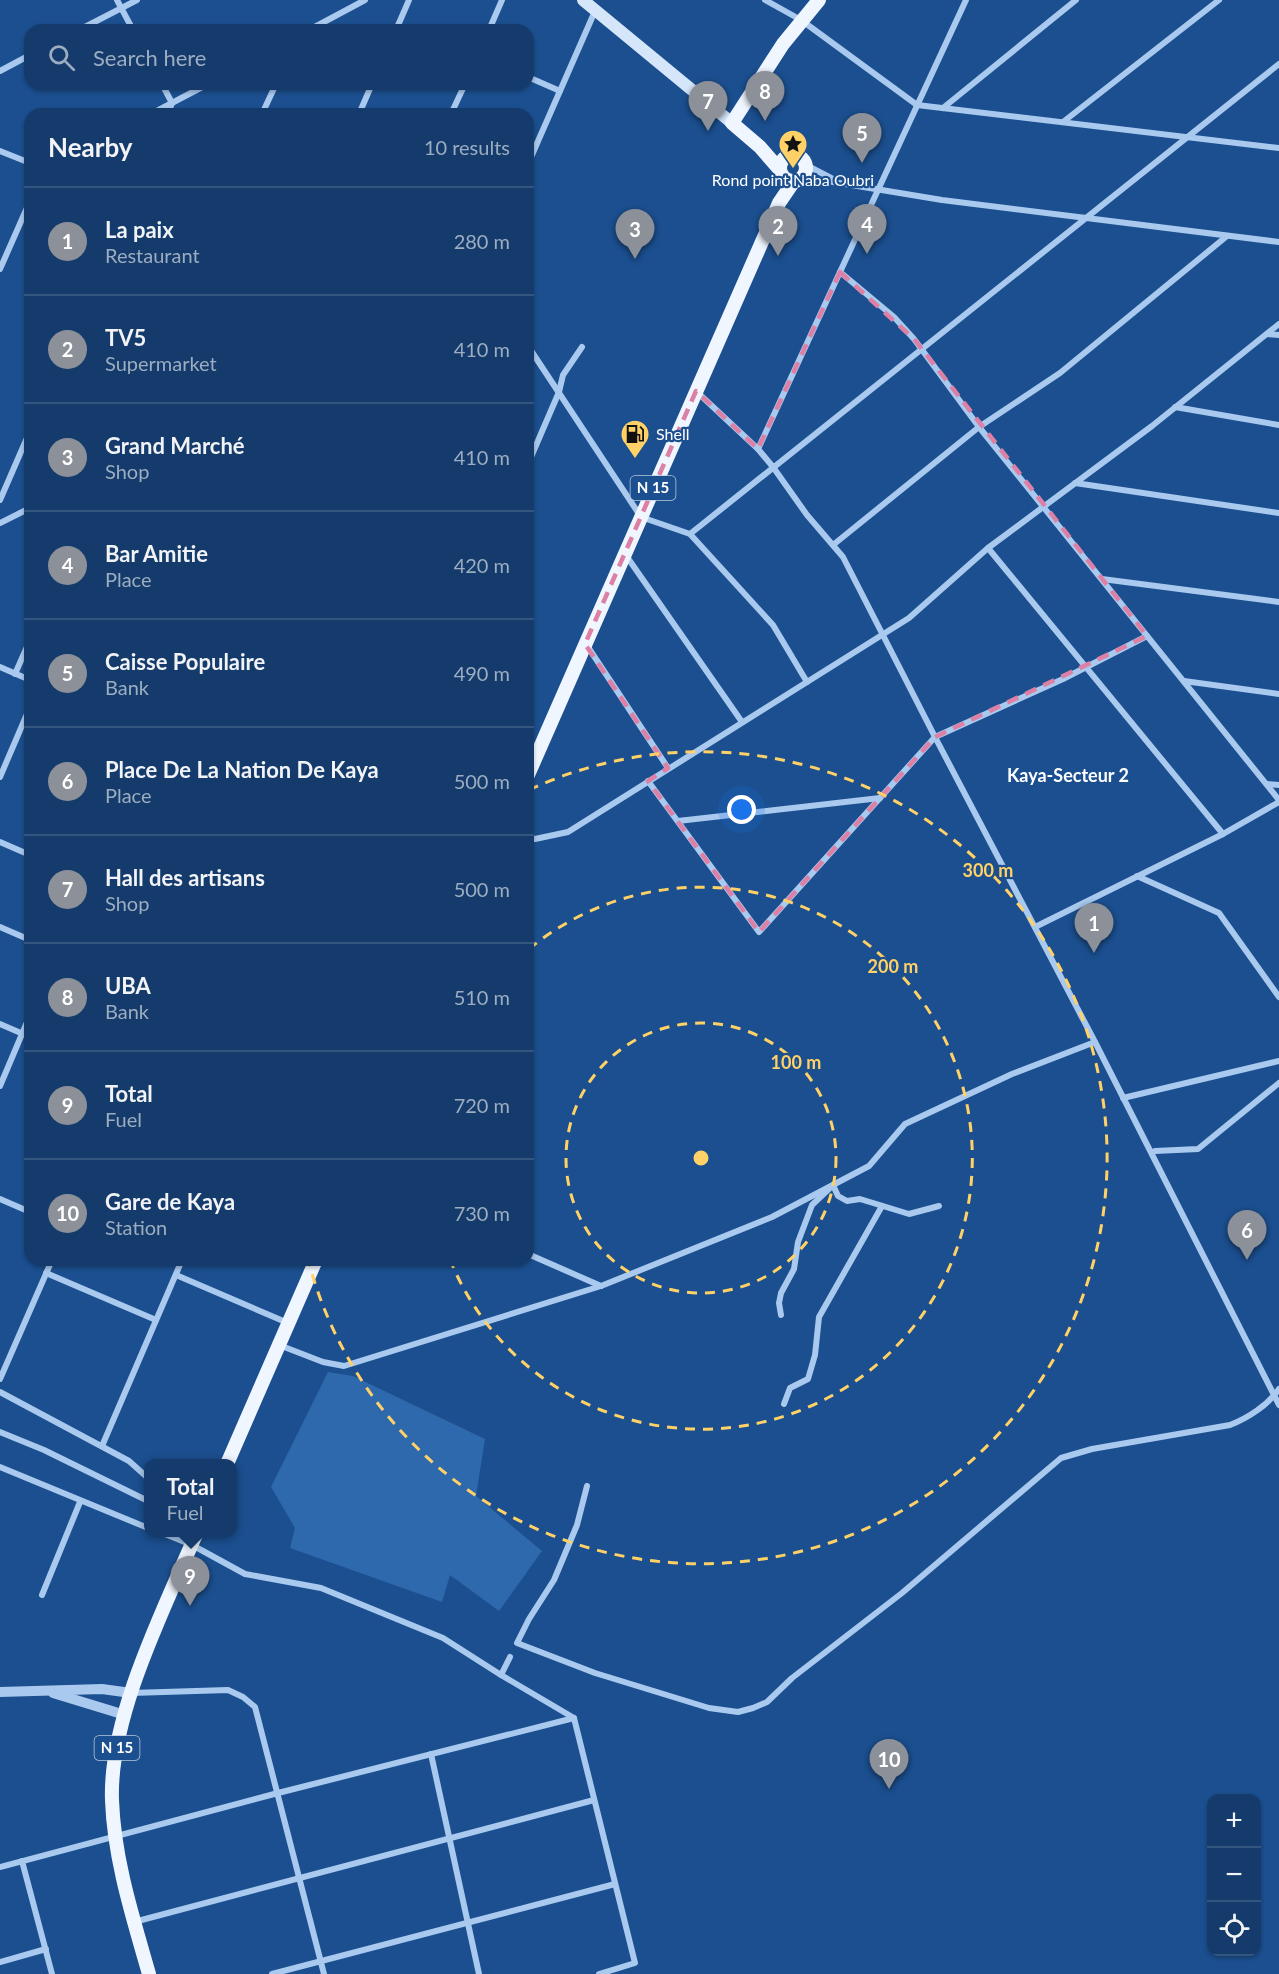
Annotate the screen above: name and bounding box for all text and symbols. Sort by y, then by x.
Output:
search box [24,24,534,90]
icon: search [45,41,78,74]
text: Search here [93,44,206,71]
pin: 8 [746,72,784,121]
pin: 7 [688,82,728,131]
pin: 5 [842,114,882,163]
place icon: Rond point Naba Oubri [777,128,809,170]
text: Nearby [48,131,133,163]
text: 10 results [424,135,510,159]
place label: Rond point Naba Oubri [712,170,874,189]
pin: 4 [848,204,886,254]
pin: 2 [758,206,798,256]
pin: 3 [616,210,654,259]
text: La paix [105,216,174,243]
text: 1 [62,229,73,253]
text: 280 m [454,229,510,253]
text: Restaurant [105,243,200,267]
text: TV5 [105,324,146,351]
text: 2 [62,337,73,361]
text: 410 m [454,337,510,361]
text: Supermarket [105,351,217,375]
fuel station icon: Shell [619,418,651,460]
place label: Shell [656,424,689,443]
text: Grand Marché [105,432,245,459]
text: 3 [62,445,73,469]
text: 410 m [454,445,510,469]
text: Shop [105,459,149,483]
road number: N 15 [630,476,676,500]
text: Bar Amitie [105,540,208,567]
text: 4 [62,553,73,577]
text: 420 m [454,553,510,577]
text: Place [105,567,152,591]
text: Caisse Populaire [105,648,265,675]
text: 5 [62,661,73,685]
text: 490 m [454,661,510,685]
text: Bank [105,675,149,699]
text: Place De La Nation De Kaya [105,756,379,783]
district label: Kaya-Secteur 2 [1007,764,1129,786]
text: 6 [62,769,73,793]
text: 500 m [454,769,510,793]
text: Place [105,783,152,807]
your location [727,795,756,824]
text: 300 m [963,859,1013,881]
text: Hall des artisans [105,864,265,891]
text: 7 [62,877,73,901]
text: 500 m [454,877,510,901]
text: Shop [105,891,149,915]
pin: 1 [1074,904,1114,953]
text: 200 m [868,955,918,977]
text: UBA [105,972,151,999]
text: 8 [62,985,73,1009]
text: 510 m [454,985,510,1009]
text: Bank [105,999,149,1023]
text: 100 m [771,1051,821,1073]
text: Total [105,1080,153,1107]
text: 9 [62,1093,73,1117]
text: 720 m [454,1093,510,1117]
text: Fuel [105,1107,142,1131]
centre of rings [691,1148,711,1168]
text: Gare de Kaya [105,1188,235,1215]
text: 10 [56,1201,79,1225]
text: 730 m [454,1201,510,1225]
pin: 6 [1228,1210,1266,1260]
text: Station [105,1215,167,1239]
popup [144,1459,237,1537]
text: Total [167,1473,214,1500]
text: Fuel [167,1500,204,1524]
pin: 9 [170,1556,210,1606]
road number: N 15 [94,1736,140,1760]
pin: 10 [870,1740,908,1789]
map controls [1207,1794,1261,1956]
button: + [1207,1794,1261,1848]
button: − [1207,1848,1261,1902]
button: locate [1207,1902,1261,1956]

